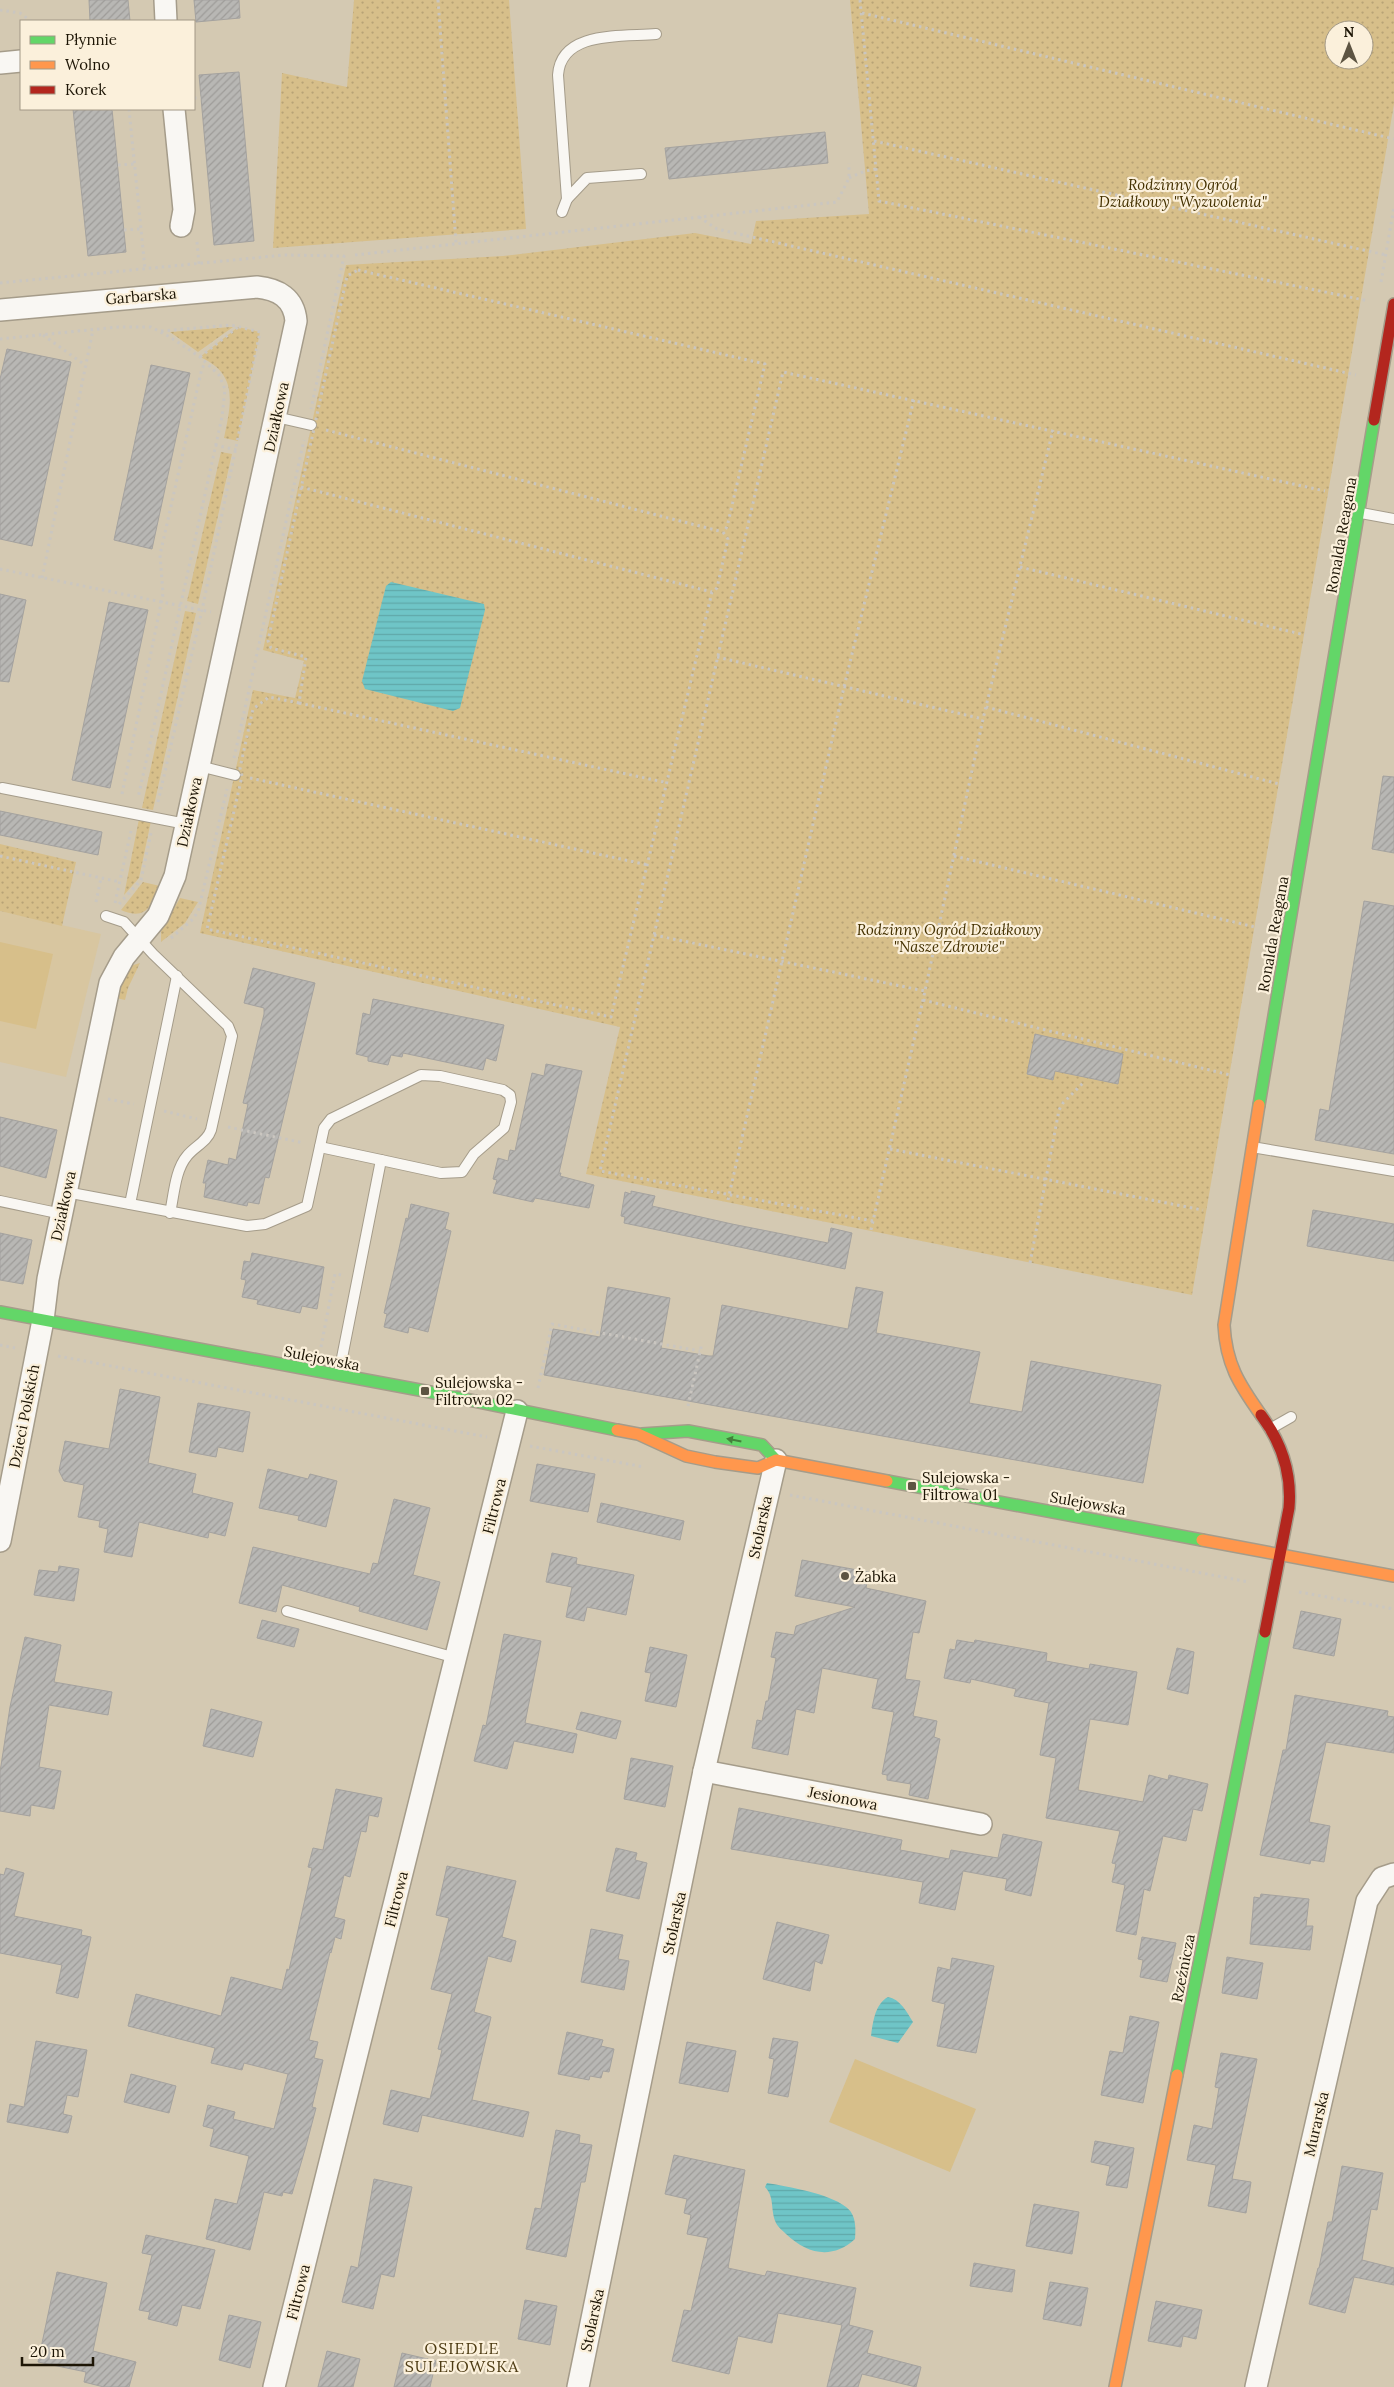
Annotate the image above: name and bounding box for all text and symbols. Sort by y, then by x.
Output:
legend [20,20,195,110]
north arrow [1324,20,1374,70]
text: N [1344,23,1355,41]
text: Płynnie [65,30,117,49]
text: Wolno [65,55,110,74]
text: Korek [65,80,106,99]
park label: Rodzinny Ogród Działkowy "Wyzwolenia" [1099,175,1267,211]
street label: Garbarska [105,283,178,309]
street label: Działkowa [259,380,293,454]
street label: Ronalda Reagana [1321,475,1361,595]
street label: Działkowa [172,775,206,849]
street label: Ronalda Reagana [1253,874,1293,994]
park label: Rodzinny Ogród Działkowy "Nasze Zdrowie" [857,920,1041,956]
street label: Działkowa [46,1169,80,1243]
street label: Sulejowska [282,1341,362,1375]
street label: Dzieci Polskich [5,1363,43,1469]
place label: Sulejowska - Filtrowa 02 [435,1373,523,1409]
marker: Sulejowska - Filtrowa 02 [419,1385,431,1397]
one-way arrow [726,1436,742,1444]
place label: Sulejowska - Filtrowa 01 [922,1468,1010,1504]
street label: Filtrowa [478,1476,510,1536]
marker: Sulejowska - Filtrowa 01 [906,1480,918,1492]
street label: Sulejowska [1048,1487,1128,1519]
street label: Stolarska [744,1493,776,1560]
place label: Żabka [855,1567,897,1586]
marker: Żabka [839,1570,851,1582]
street label: Jesionowa [805,1782,880,1814]
street label: Filtrowa [380,1869,412,1929]
street label: Stolarska [658,1889,690,1956]
street label: Rzeźnicza [1167,1932,1199,2004]
street label: Murarska [1299,2089,1333,2158]
street label: Filtrowa [282,2262,314,2322]
street label: Stolarska [576,2286,608,2353]
scale bar [22,2334,94,2366]
district label: OSIEDLE SULEJOWSKA [405,2338,519,2376]
text: 20 m [30,2342,65,2361]

